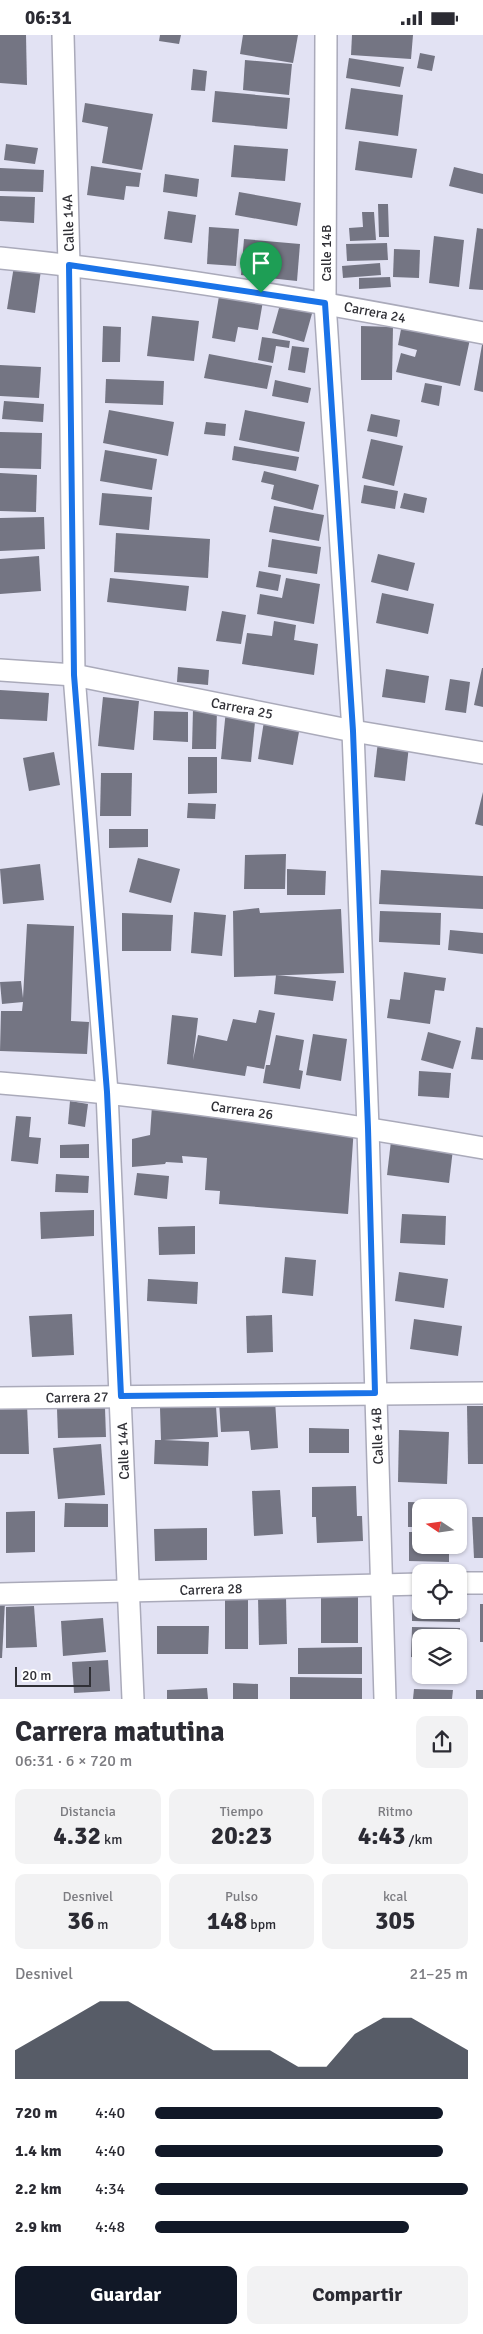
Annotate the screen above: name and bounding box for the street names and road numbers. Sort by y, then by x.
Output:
street label: Calle 14A [59,194,78,252]
street label: Calle 14B [318,224,335,282]
street label: Carrera 24 [342,298,408,327]
street label: Carrera 25 [209,694,274,723]
street label: Carrera 26 [210,1098,274,1123]
street label: Carrera 27 [45,1388,109,1407]
street label: Calle 14B [368,1407,387,1465]
street label: Calle 14A [114,1422,133,1480]
street label: Carrera 28 [179,1580,243,1599]

